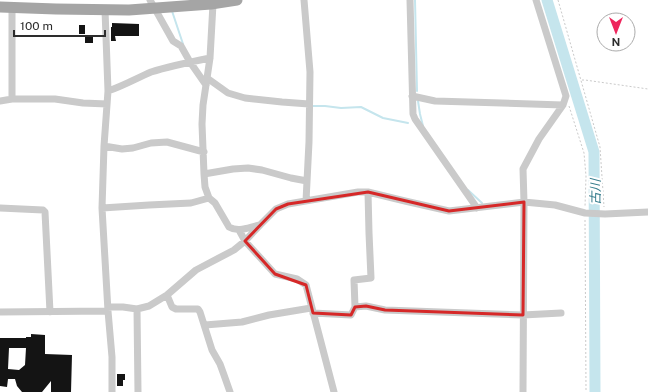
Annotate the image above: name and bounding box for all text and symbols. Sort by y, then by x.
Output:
scale bar [14,12,105,38]
north arrow [596,12,636,52]
text: 100 m [20,19,53,33]
text: N [612,36,620,48]
water label: 古川 [588,177,603,205]

